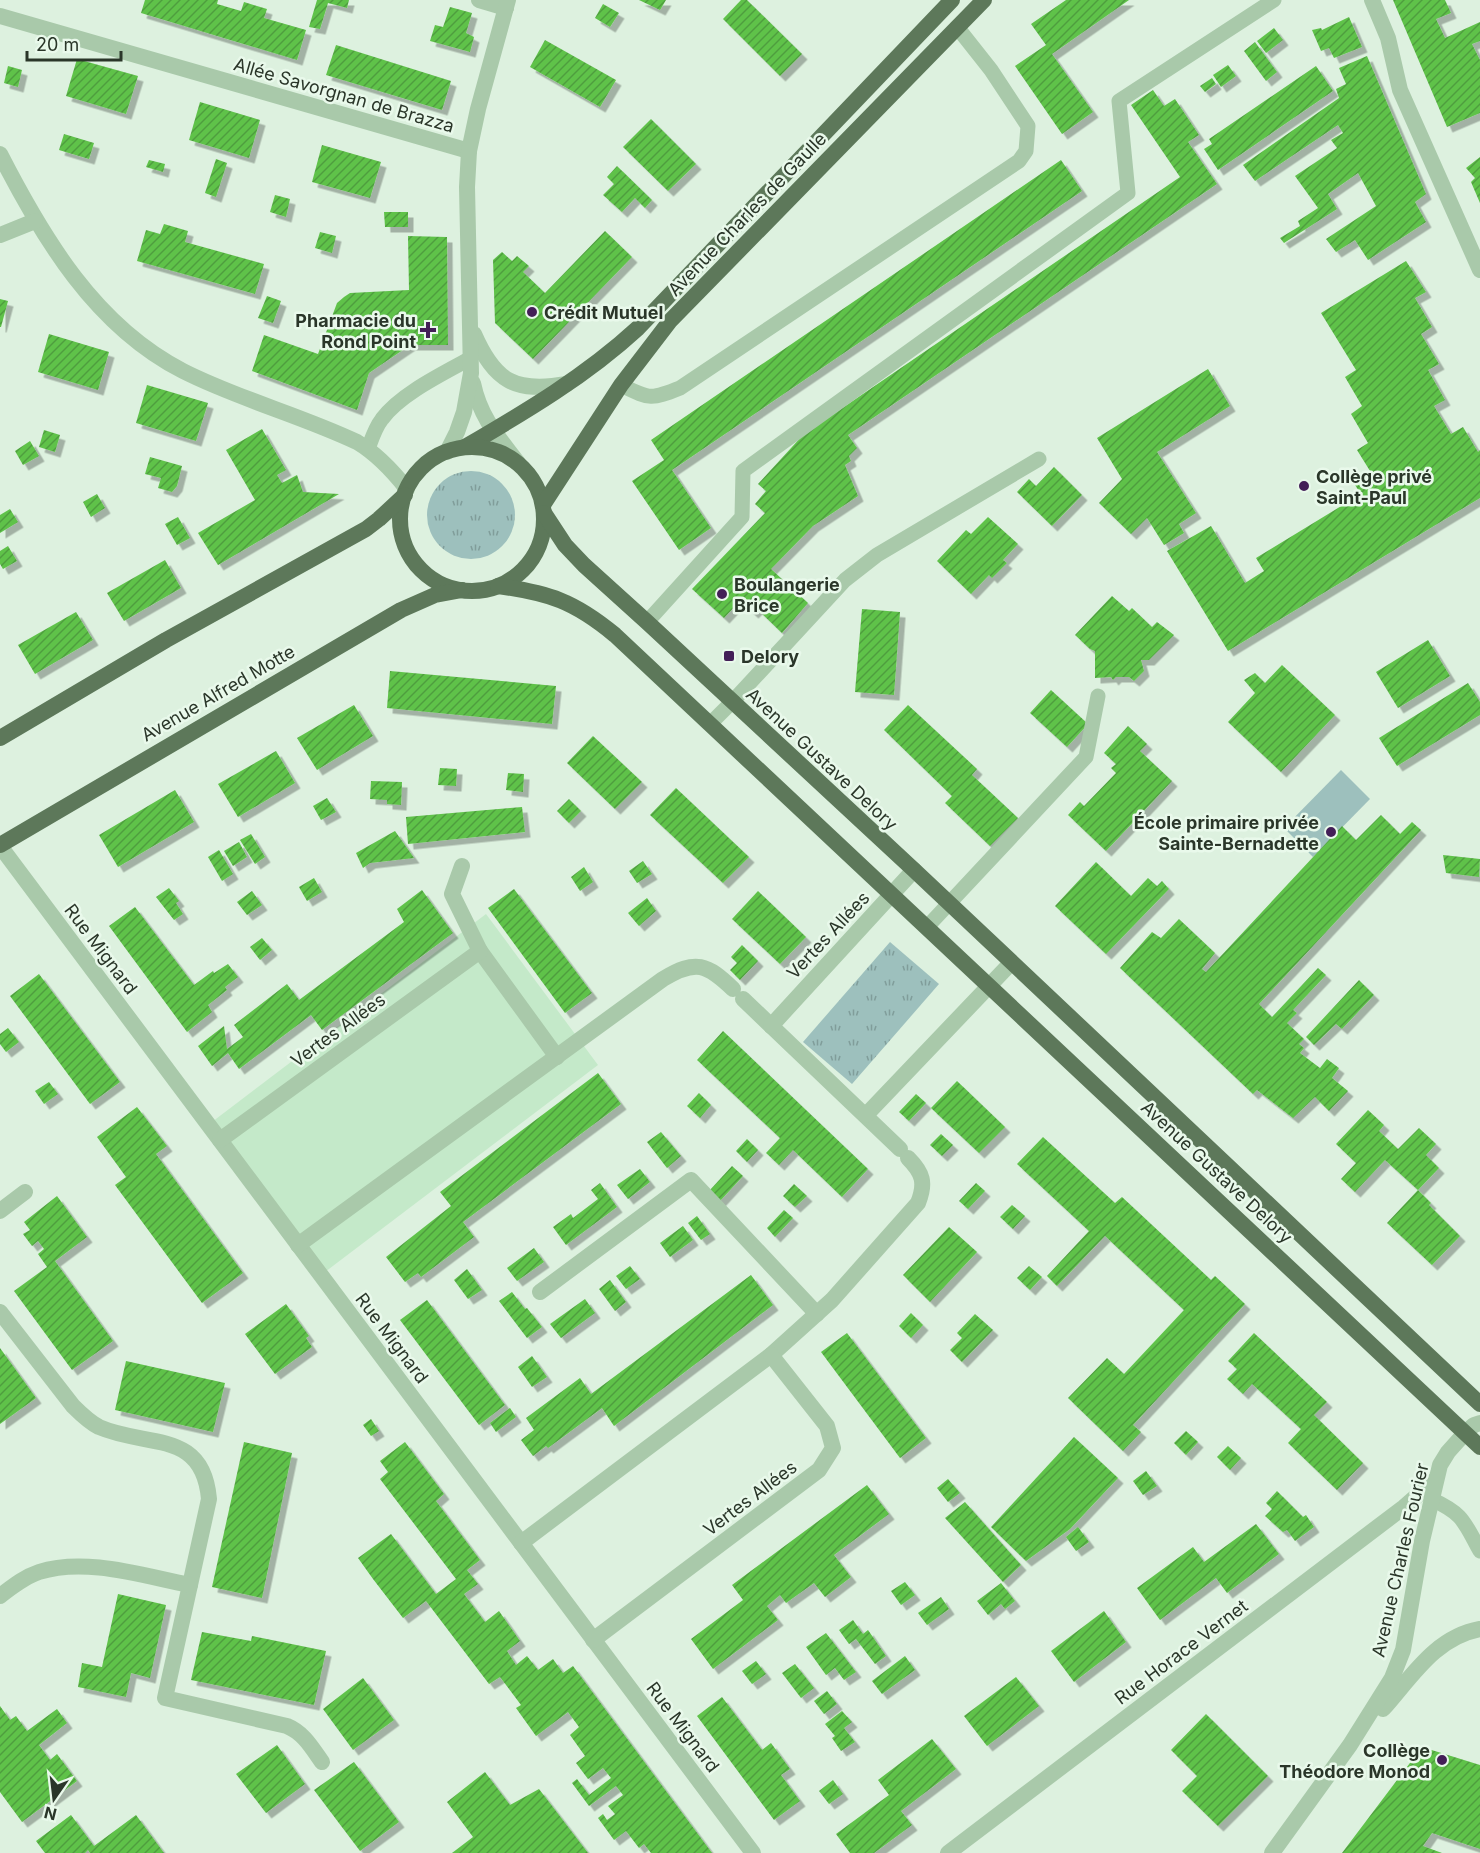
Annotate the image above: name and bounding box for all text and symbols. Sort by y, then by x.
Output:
scale bar [27,24,122,62]
text: 20 m [36,34,79,55]
street label: Allée Savorgnan de Brazza [231,53,457,137]
street label: Avenue Charles de Gaulle [664,128,830,300]
place label: Crédit Mutuel [544,302,663,323]
marker: Crédit Mutuel [525,305,539,319]
place label: Pharmacie du Rond Point [295,310,416,352]
marker: Pharmacie du Rond Point [421,323,435,337]
place label: Collège privé Saint-Paul [1316,466,1432,508]
marker: Collège privé Saint-Paul [1297,479,1311,493]
place label: Boulangerie Brice [734,574,840,616]
marker: Boulangerie Brice [715,587,729,601]
street label: Avenue Alfred Motte [138,641,298,745]
place label: Delory [741,646,799,667]
marker: Delory [722,649,736,663]
street label: Avenue Gustave Delory [742,684,902,834]
place label: École primaire privée Sainte-Bernadette [1134,812,1319,854]
marker: École primaire privée Sainte-Bernadette [1324,825,1338,839]
street label: Vertes Allées [782,887,874,983]
street label: Rue Mignard [60,900,142,998]
street label: Vertes Allées [287,989,389,1071]
street label: Avenue Gustave Delory [1137,1097,1297,1247]
street label: Rue Mignard [351,1289,433,1387]
street label: Vertes Allées [699,1456,801,1540]
street label: Avenue Charles Fourier [1367,1461,1433,1659]
street label: Rue Horace Vernet [1110,1595,1252,1709]
street label: Rue Mignard [642,1678,724,1776]
place label: Collège Théodore Monod [1279,1740,1430,1782]
marker: Collège Théodore Monod [1435,1753,1449,1767]
north arrow [24,1769,84,1829]
text: N [42,1802,59,1825]

